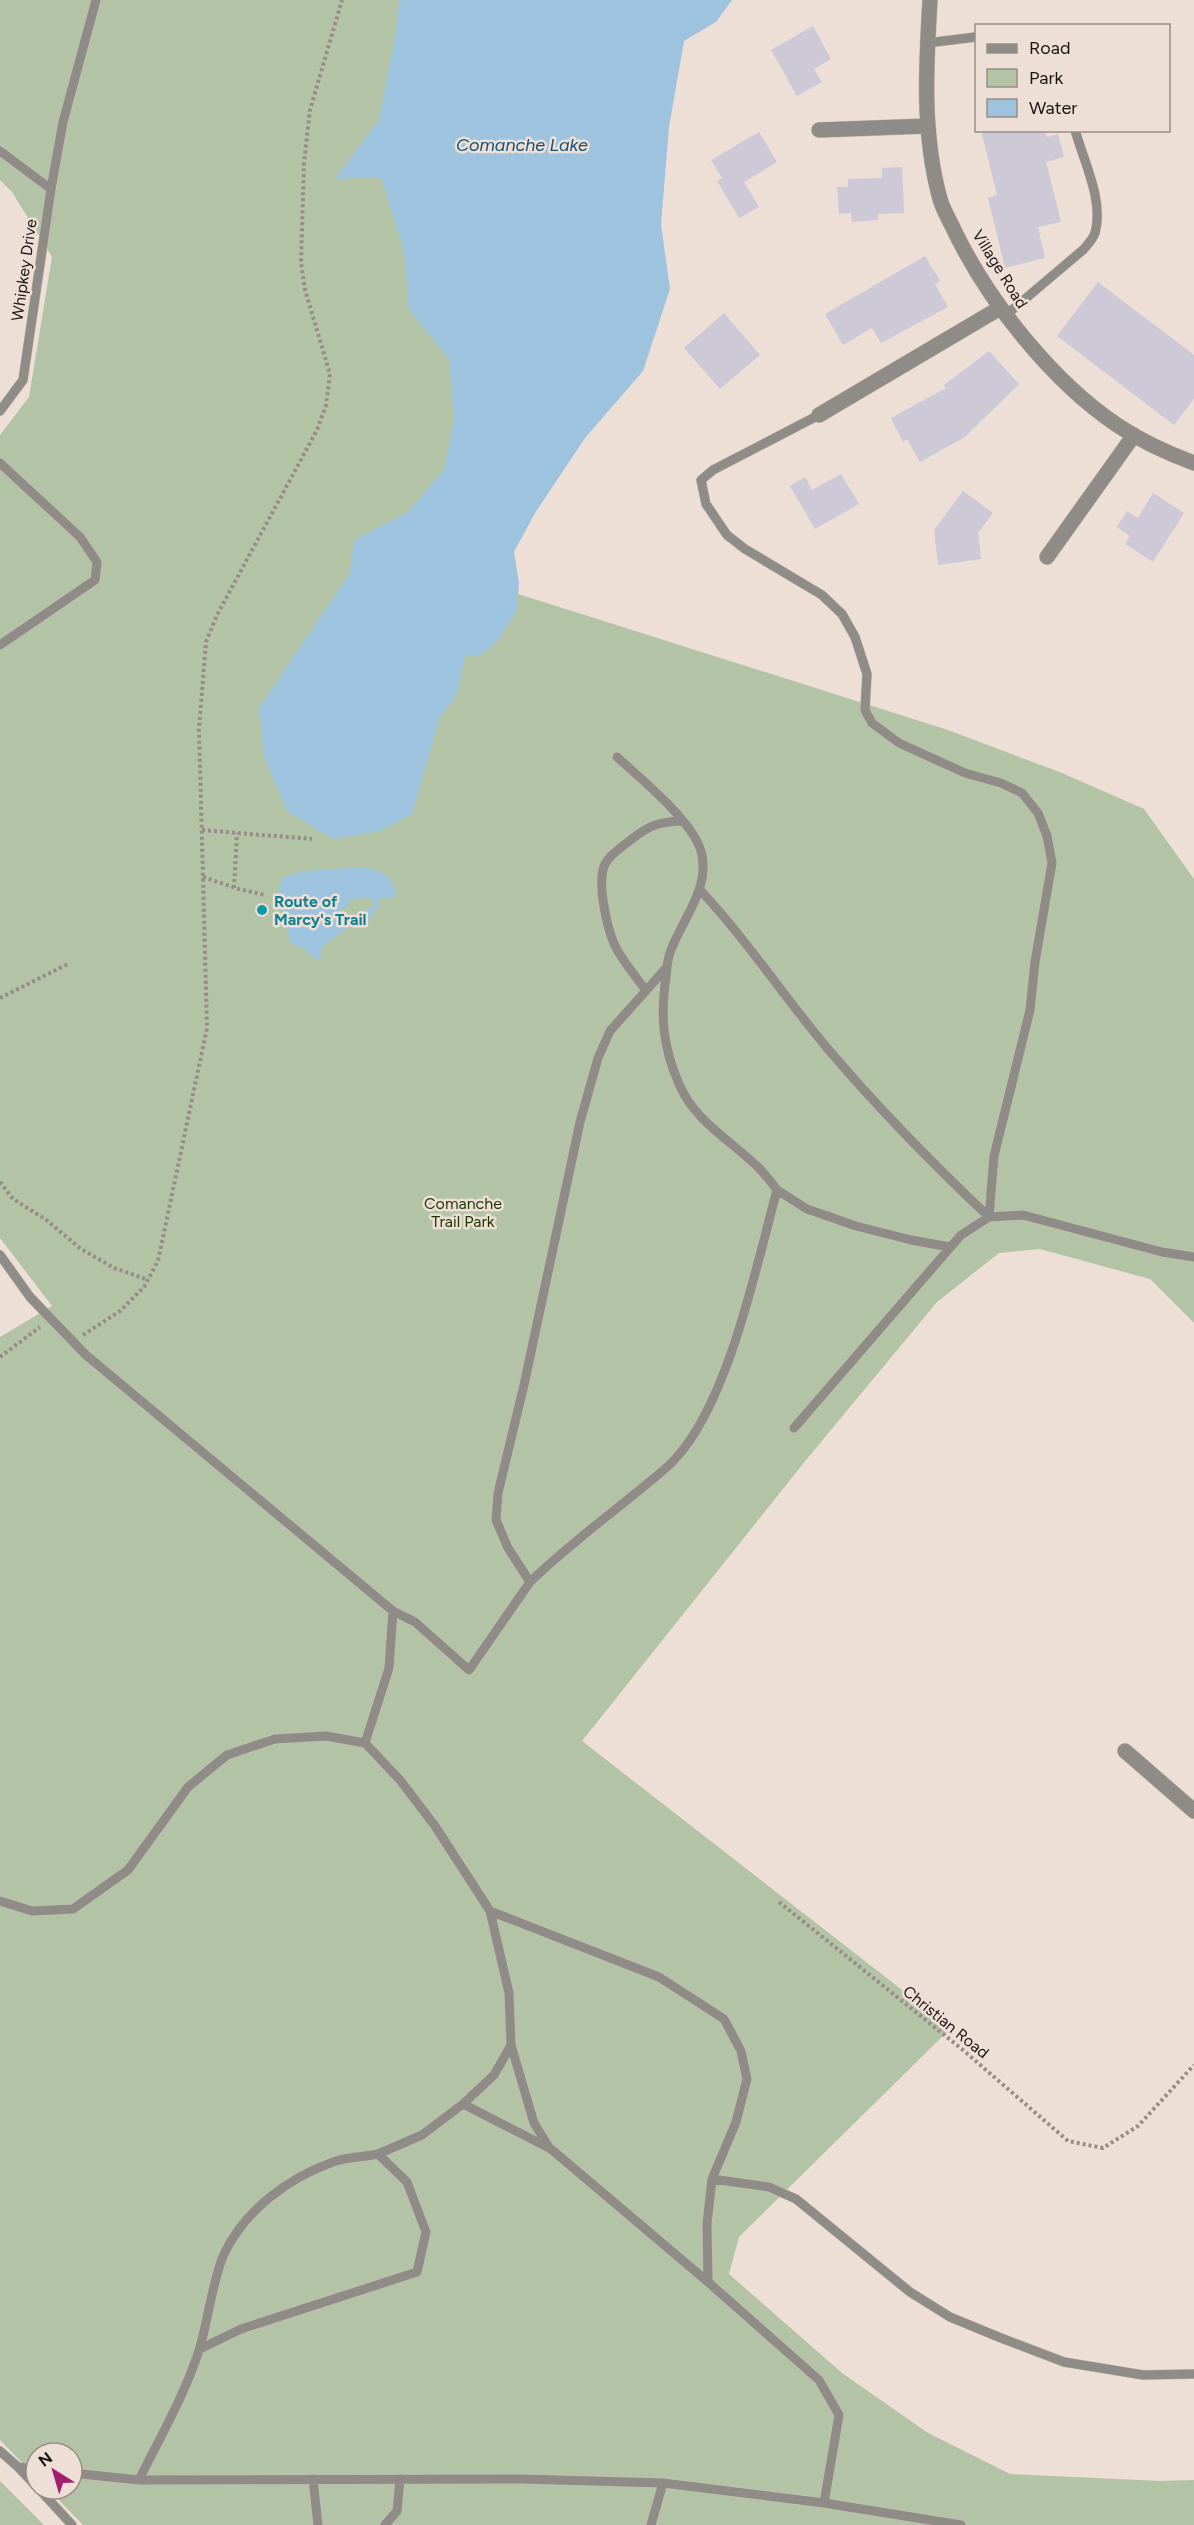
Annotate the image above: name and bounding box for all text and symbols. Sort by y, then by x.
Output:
legend [975,24,1170,132]
text: Road [1029,37,1070,59]
text: Park [1029,67,1064,89]
text: Water [1029,97,1077,119]
water label: Comanche Lake [456,134,588,156]
street label: Whipkey Drive [7,217,41,322]
street label: Village Road [968,226,1032,312]
place label: Route of Marcy's Trail [274,892,367,929]
marker: Route of Marcy's Trail [255,903,269,917]
park label: Comanche Trail Park [424,1194,502,1231]
street label: Christian Road [899,1982,993,2062]
north arrow [24,2441,84,2501]
text: N [35,2448,56,2471]

